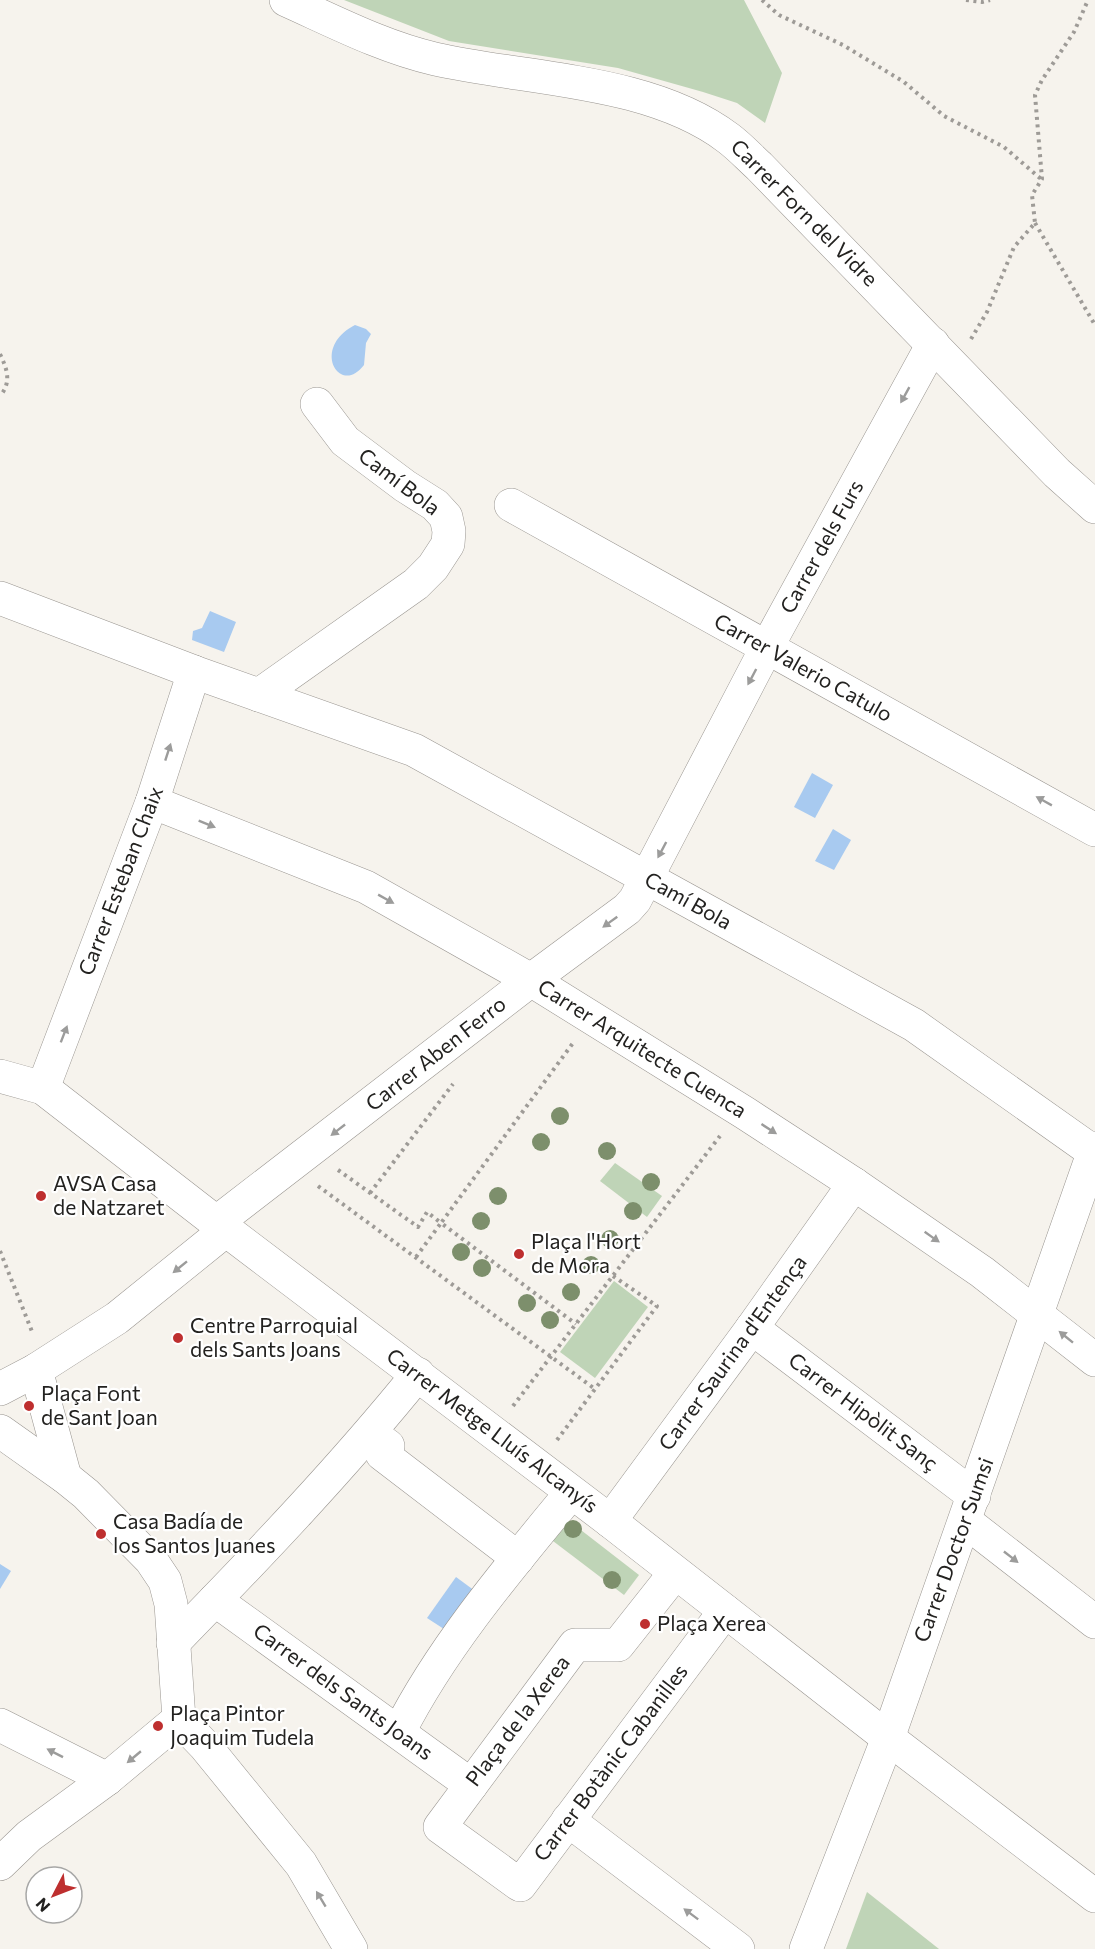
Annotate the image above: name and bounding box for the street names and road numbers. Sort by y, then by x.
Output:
street label: Carrer Forn del Vidre [726,133,884,291]
street label: Camí Bola [354,442,446,520]
street label: Carrer dels Furs [774,475,868,617]
street label: Carrer Valerio Catulo [710,607,897,726]
street label: Carrer Esteban Chaix [72,783,167,978]
street label: Camí Bola [641,866,737,934]
street label: Carrer Arquitecte Cuenca [534,973,752,1122]
street label: Carrer Aben Ferro [360,990,510,1115]
street label: Carrer Saurina d'Entença [653,1250,811,1454]
street label: Carrer Metge Lluís Alcanyís [382,1342,603,1517]
street label: Carrer Hipòlit Sanç [784,1347,943,1475]
street label: Carrer Doctor Sumsi [908,1454,998,1645]
street label: Carrer dels Sants Joans [249,1617,439,1764]
street label: Plaça de la Xerea [460,1650,574,1790]
street label: Carrer Botànic Cabanilles [528,1659,692,1865]

